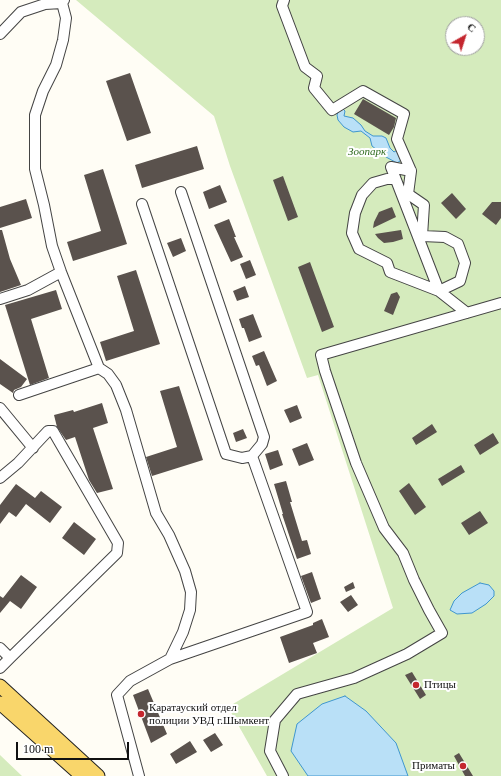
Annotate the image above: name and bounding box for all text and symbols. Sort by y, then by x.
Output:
north arrow [445,16,485,56]
text: С [465,20,479,35]
park label: Зоопарк [348,145,386,159]
place label: Птицы [424,678,456,692]
marker: Птицы [411,680,421,690]
place label: Каратауский отдел полиции УВД г.Шымкент [149,701,269,727]
marker: Каратауский отдел полиции УВД г.Шымкент [136,709,146,719]
scale bar [18,734,131,760]
text: 100 m [23,742,53,756]
place label: Приматы [412,759,455,773]
marker: Приматы [458,761,468,771]

